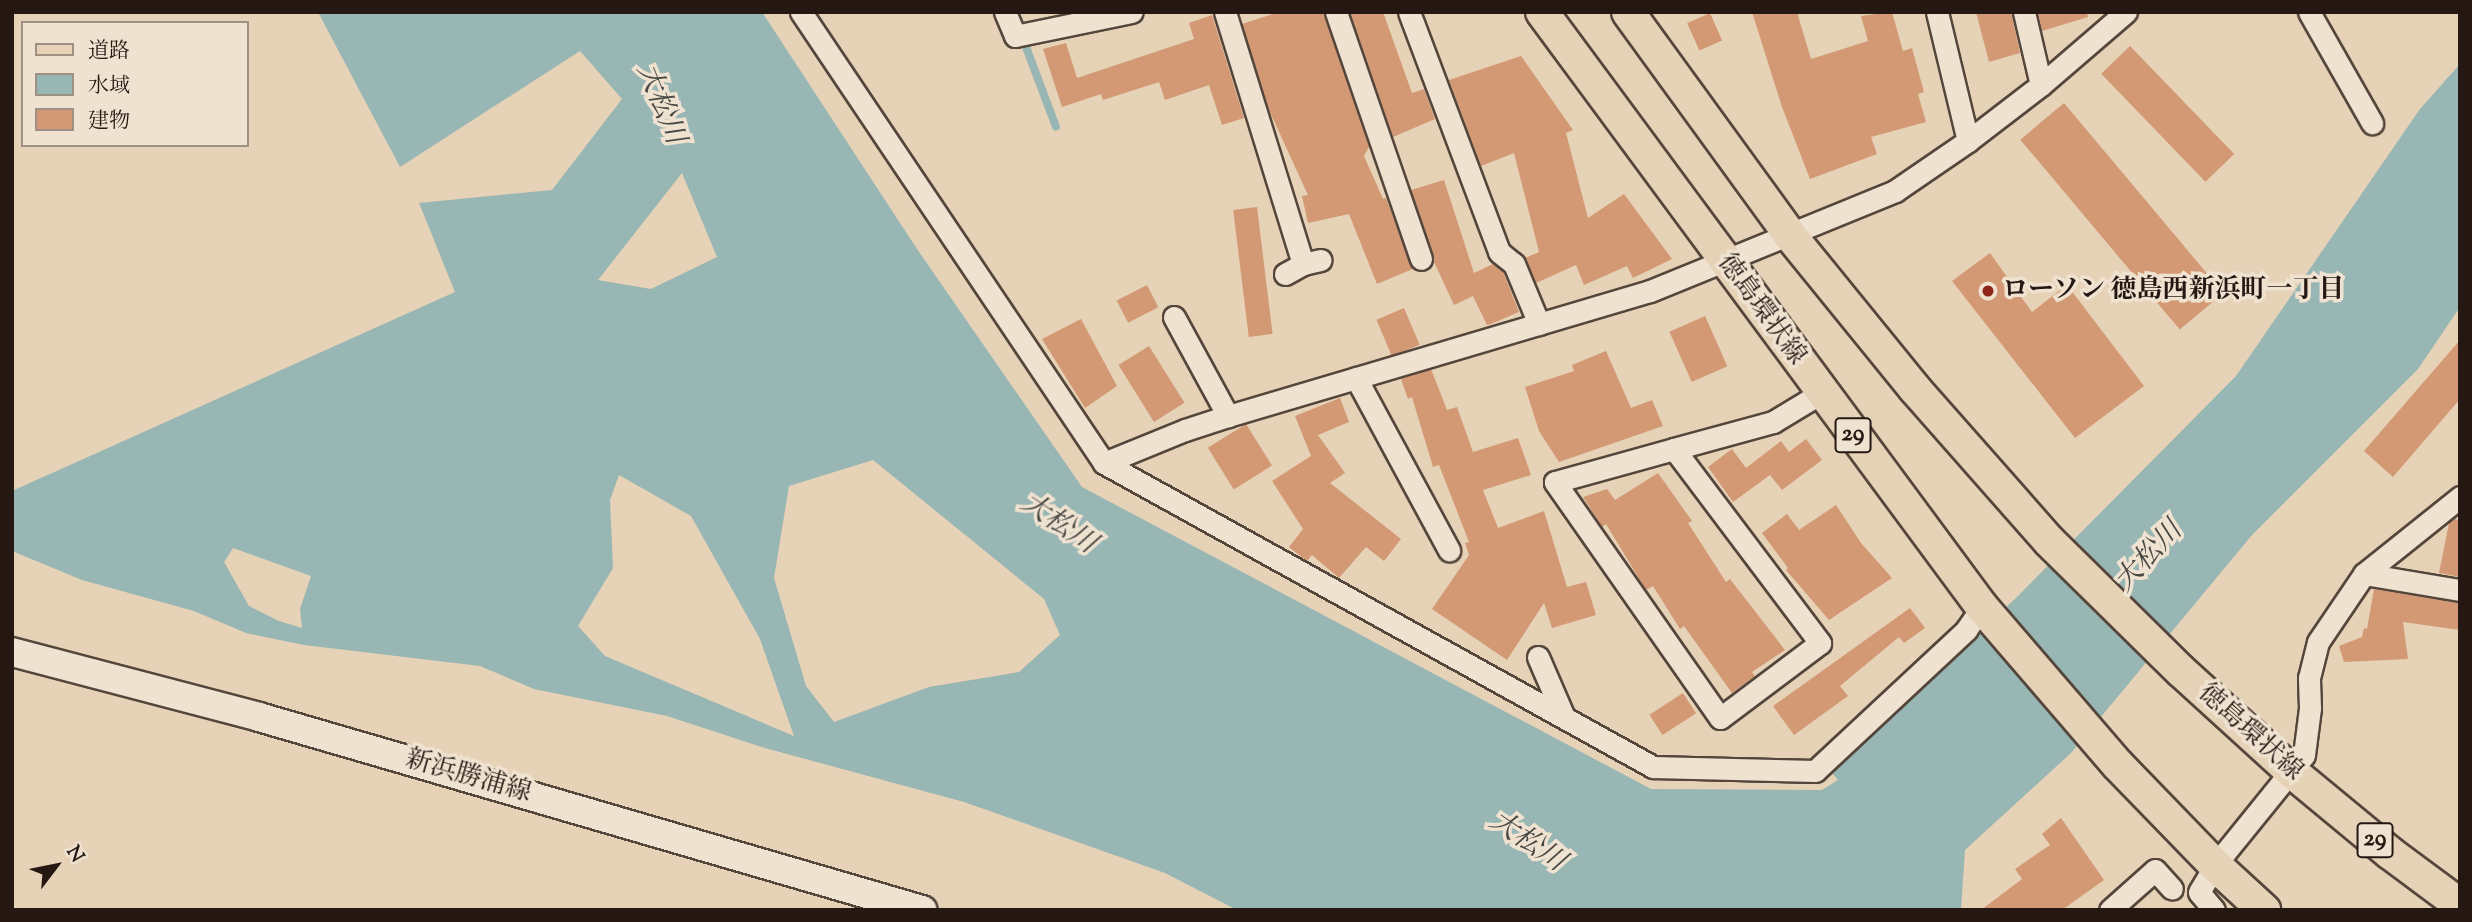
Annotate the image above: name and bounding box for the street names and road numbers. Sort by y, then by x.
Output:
street label: 徳島環状線 [1710,248,1812,372]
road number: 29 [1834,414,1872,456]
street label: 徳島環状線 [2191,678,2309,788]
street label: 新浜勝浦線 [401,744,535,810]
road number: 29 [2356,820,2394,860]

